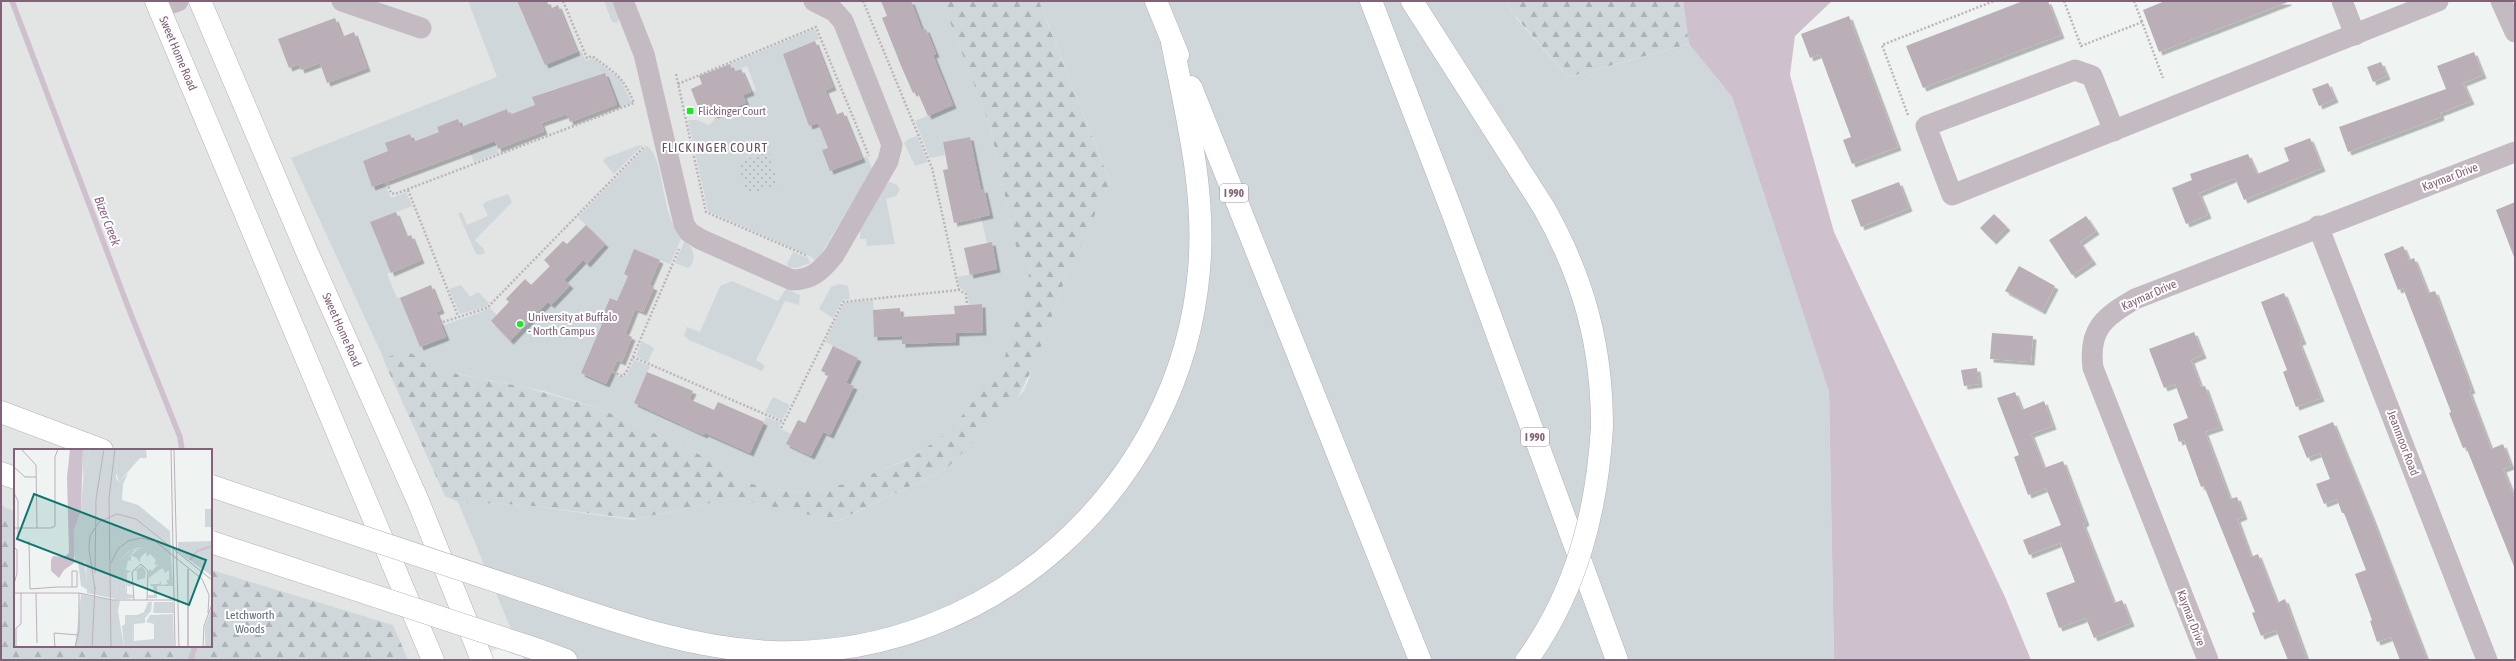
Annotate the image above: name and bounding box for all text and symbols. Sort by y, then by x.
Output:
street label: Sweet Home Road [156,14,200,93]
place label: Flickinger Court [698,104,767,118]
marker: Flickinger Court [685,106,695,116]
district label: FLICKINGER COURT [662,140,768,155]
street label: Kaymar Drive [2420,160,2480,194]
road number: I 990 [1220,184,1248,202]
water label: Bizer Creek [91,194,124,248]
street label: Kaymar Drive [2119,277,2179,313]
street label: Sweet Home Road [319,291,364,369]
place label: University at Buffalo - North Campus [528,310,618,338]
marker: University at Buffalo - North Campus [515,319,525,329]
street label: Jeanmoor Road [2384,408,2422,478]
road number: I 990 [1521,428,1549,446]
inset map [14,449,212,647]
street label: Kaymar Drive [2174,588,2208,648]
park label: Letchworth Woods [225,608,275,636]

